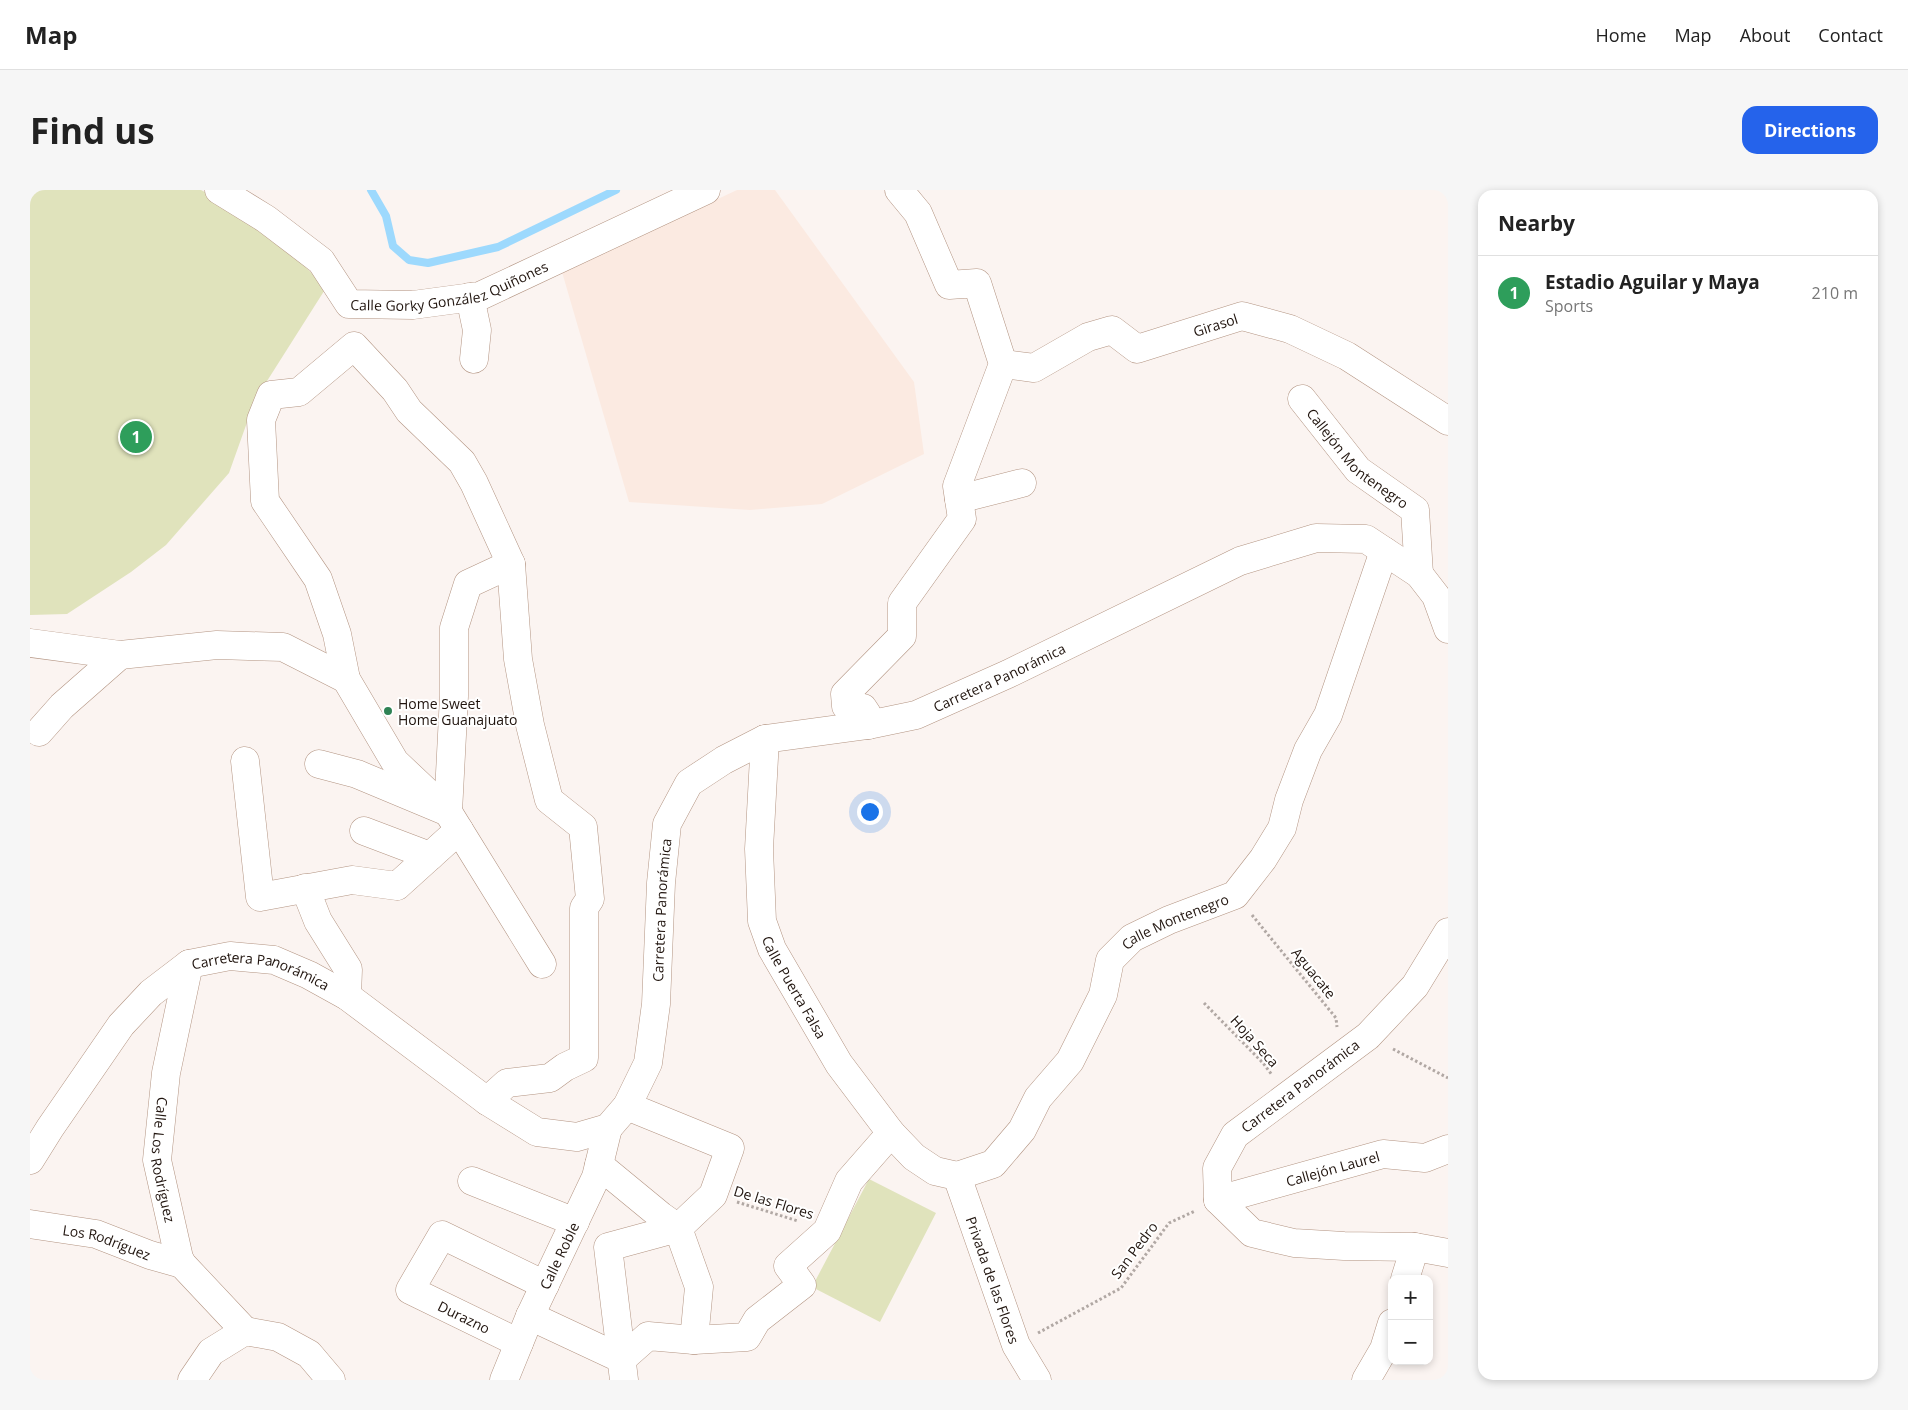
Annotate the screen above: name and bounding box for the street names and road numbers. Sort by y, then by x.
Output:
street label: Calle Gorky González Quiñones [350,256,551,315]
street label: Girasol [1191,308,1240,340]
street label: Callejón Montenegro [1303,404,1412,512]
street label: Carretera Panorámica [930,638,1068,716]
street label: Carretera Panorámica [647,837,675,982]
street label: Calle Montenegro [1117,889,1231,953]
street label: Calle Puerta Falsa [758,933,831,1042]
street label: Aguacate [1288,944,1340,1002]
street label: Carretera Panorámica [190,946,333,994]
street label: Hoja Seca [1227,1011,1283,1071]
street label: Carretera Panorámica [1237,1035,1363,1137]
street label: Calle Los Rodríguez [147,1096,180,1225]
street label: Callejón Laurel [1284,1146,1382,1190]
street label: De las Flores [732,1181,817,1223]
street label: Privada de las Flores [962,1214,1024,1346]
street label: San Pedro [1106,1218,1162,1282]
street label: Calle Roble [535,1219,583,1292]
street label: Los Rodríguez [61,1220,154,1264]
street label: Durazno [435,1296,493,1338]

